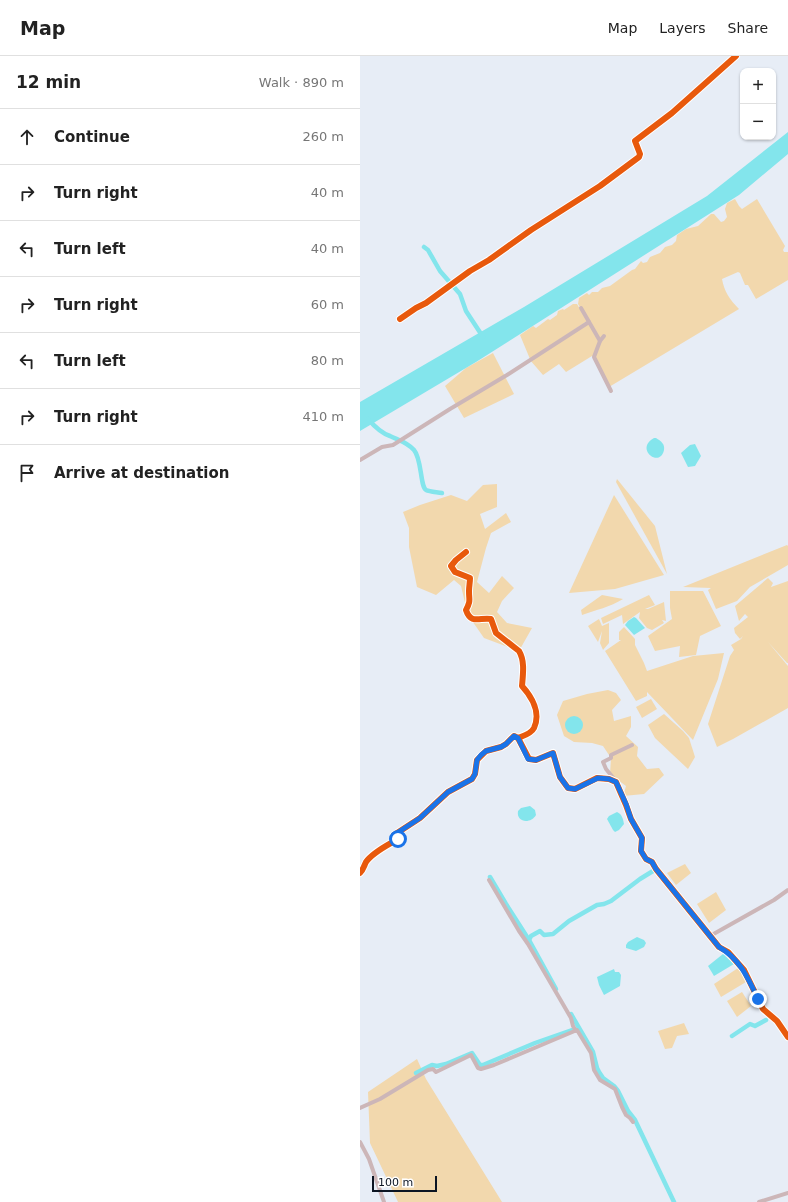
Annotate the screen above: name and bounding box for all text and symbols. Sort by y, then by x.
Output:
text: Map [20,17,65,39]
text: Map [608,20,637,36]
text: Layers [659,20,706,36]
text: Share [728,20,768,36]
map controls [740,68,776,140]
button: + [740,68,776,104]
text: 12 min [16,72,81,92]
text: Walk · 890 m [259,75,344,90]
button: − [740,104,776,140]
icon: ahead [16,126,38,148]
text: Continue [54,128,130,146]
text: 260 m [302,129,344,144]
icon: right [16,182,38,204]
text: Turn right [54,184,138,202]
text: 40 m [311,185,344,200]
icon: left [16,238,38,260]
text: Turn left [54,240,126,258]
text: 40 m [311,241,344,256]
icon: right [16,294,38,316]
text: Turn right [54,296,138,314]
text: 60 m [311,297,344,312]
icon: left [16,350,38,372]
text: Turn left [54,352,126,370]
text: 80 m [311,353,344,368]
icon: right [16,406,38,428]
text: Turn right [54,408,138,426]
text: 410 m [302,409,344,424]
icon: arrive [16,462,38,484]
text: Arrive at destination [54,464,229,482]
route start [389,830,407,848]
route end [749,990,767,1008]
scale bar [372,1174,437,1193]
text: 100 m [378,1176,413,1189]

